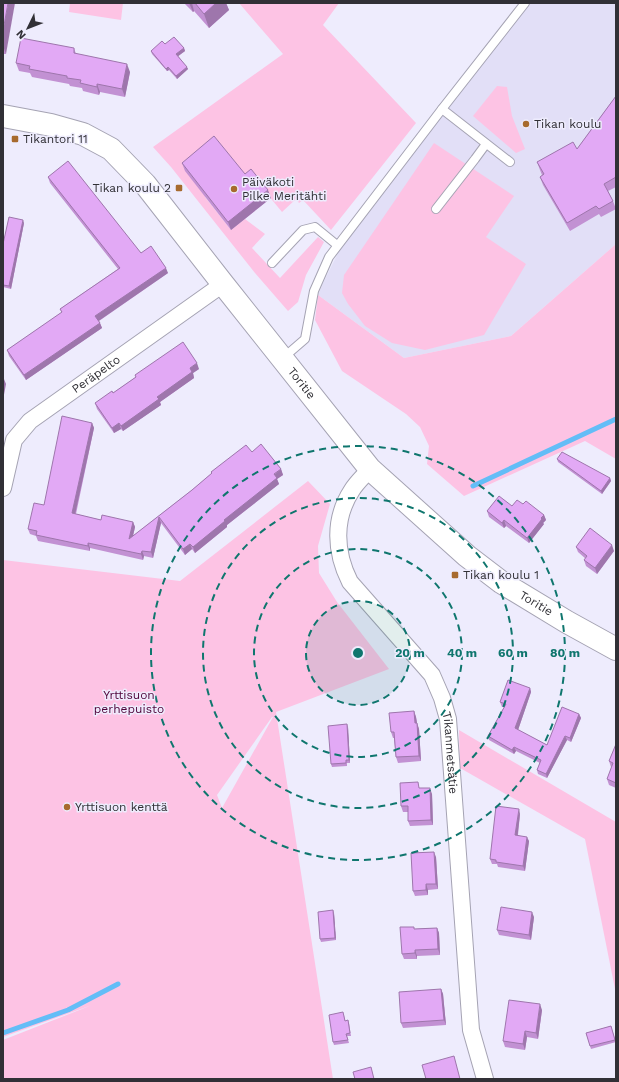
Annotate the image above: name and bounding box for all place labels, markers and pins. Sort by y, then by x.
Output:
place label: Tikan koulu [534,117,602,131]
marker: Tikan koulu [521,119,531,129]
place label: Tikantori 11 [23,132,88,146]
marker: Tikantori 11 [10,134,20,144]
place label: Päiväkoti Pilke Meritähti [242,175,326,203]
place label: Tikan koulu 2 [92,181,171,195]
marker: Tikan koulu 2 [174,183,184,193]
marker: Päiväkoti Pilke Meritähti [229,184,239,194]
place label: Tikan koulu 1 [463,568,539,582]
marker: Tikan koulu 1 [450,570,460,580]
centre of rings [351,646,365,660]
place label: Yrttisuon kenttä [75,800,168,814]
marker: Yrttisuon kenttä [62,802,72,812]

